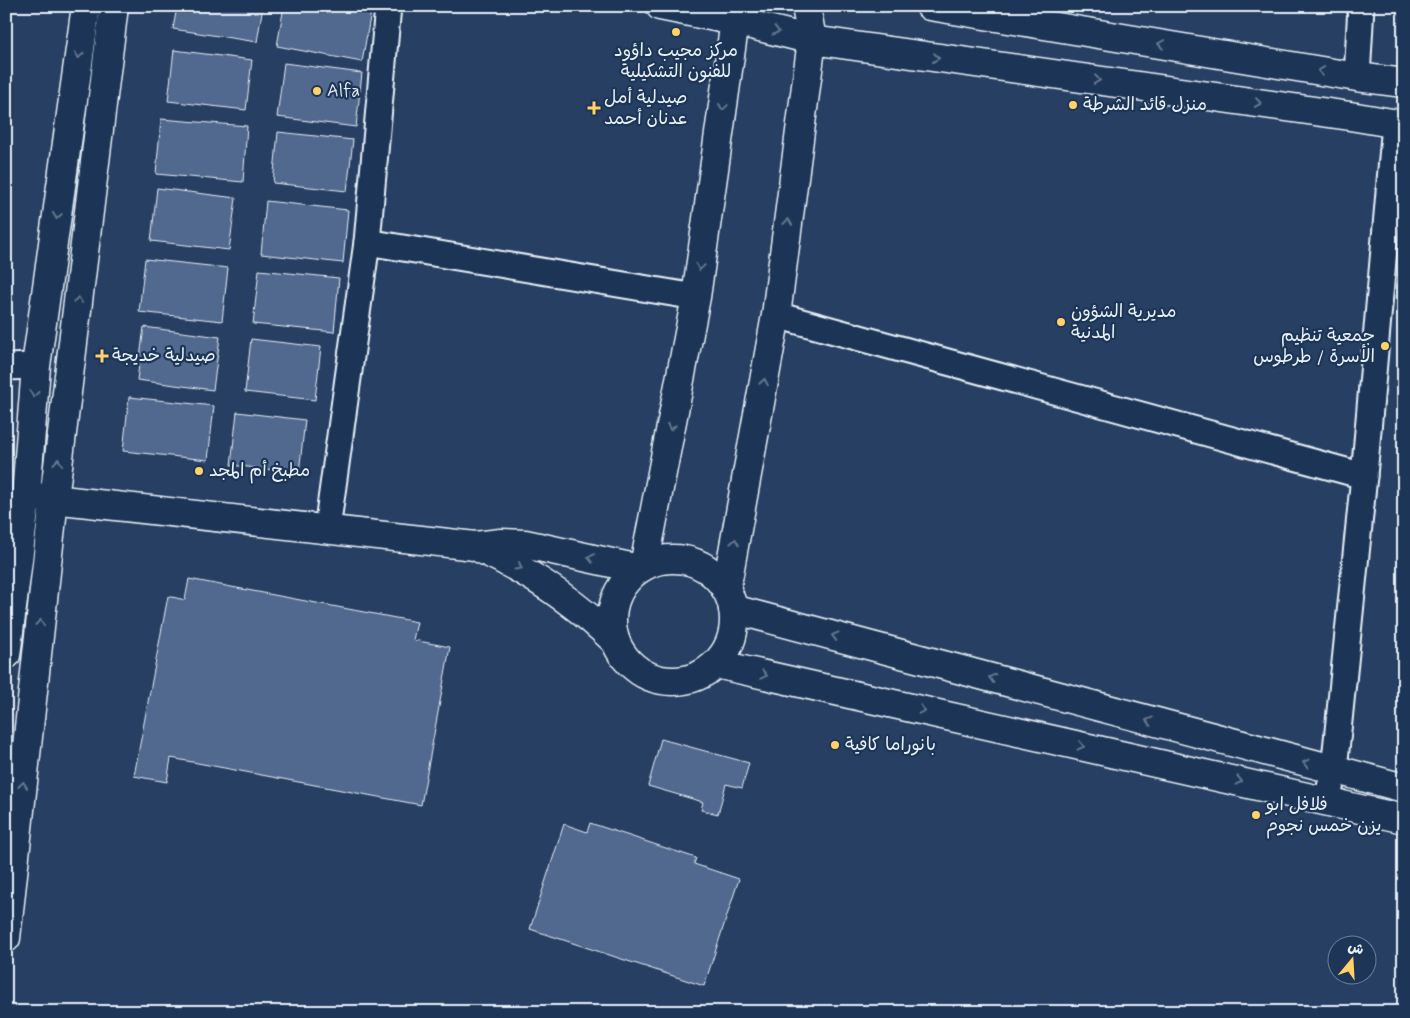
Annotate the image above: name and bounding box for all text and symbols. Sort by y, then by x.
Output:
one-way arrow [772,25,781,36]
marker: مركز مجيب داؤود للفنون التشكيلية [670,26,682,38]
place label: مركز مجيب داؤود للفنون التشكيلية [614,39,738,84]
one-way arrow [1156,40,1165,50]
one-way arrow [74,51,85,59]
one-way arrow [932,52,941,62]
one-way arrow [1316,66,1324,77]
one-way arrow [1093,75,1102,85]
place label: Alfa [327,79,360,103]
marker: Alfa [311,85,323,97]
place label: صيدلية أمل عدنان أحمد [604,86,688,131]
place label: منزل قائد الشرطة [1083,93,1207,117]
one-way arrow [1254,97,1262,108]
marker: منزل قائد الشرطة [1067,99,1079,111]
marker: صيدلية أمل عدنان أحمد [588,102,600,114]
one-way arrow [719,102,729,111]
one-way arrow [52,212,63,220]
one-way arrow [782,217,793,225]
one-way arrow [696,263,706,272]
one-way arrow [72,296,83,304]
place label: مديرية الشؤون المدنية [1071,300,1176,345]
marker: مديرية الشؤون المدنية [1055,316,1067,328]
place label: جمعية تنظيم الأسرة / طرطوس [1253,324,1375,369]
marker: جمعية تنظيم الأسرة / طرطوس [1379,340,1391,352]
place label: صيدلية خديجة [112,344,216,368]
marker: صيدلية خديجة [96,350,108,362]
one-way arrow [758,378,768,387]
one-way arrow [29,390,40,398]
one-way arrow [666,423,677,432]
one-way arrow [52,457,63,465]
place label: مطبخ أم المجد [209,459,310,484]
marker: مطبخ أم المجد [193,465,205,477]
one-way arrow [729,538,739,547]
one-way arrow [587,553,595,564]
one-way arrow [513,561,522,571]
one-way arrow [34,619,45,627]
one-way arrow [830,631,839,642]
one-way arrow [759,669,768,679]
one-way arrow [988,674,996,684]
one-way arrow [918,704,927,715]
one-way arrow [1145,716,1153,726]
place label: بانوراما كافية [845,733,936,757]
marker: بانوراما كافية [829,739,841,751]
one-way arrow [1076,740,1085,750]
one-way arrow [1301,758,1310,769]
one-way arrow [1235,775,1244,786]
one-way arrow [17,780,28,788]
place label: فلافل ابو يزن خمس نجوم [1264,793,1381,839]
marker: فلافل ابو يزن خمس نجوم [1250,809,1262,821]
north arrow [1328,936,1378,986]
text: ش [1346,938,1366,960]

